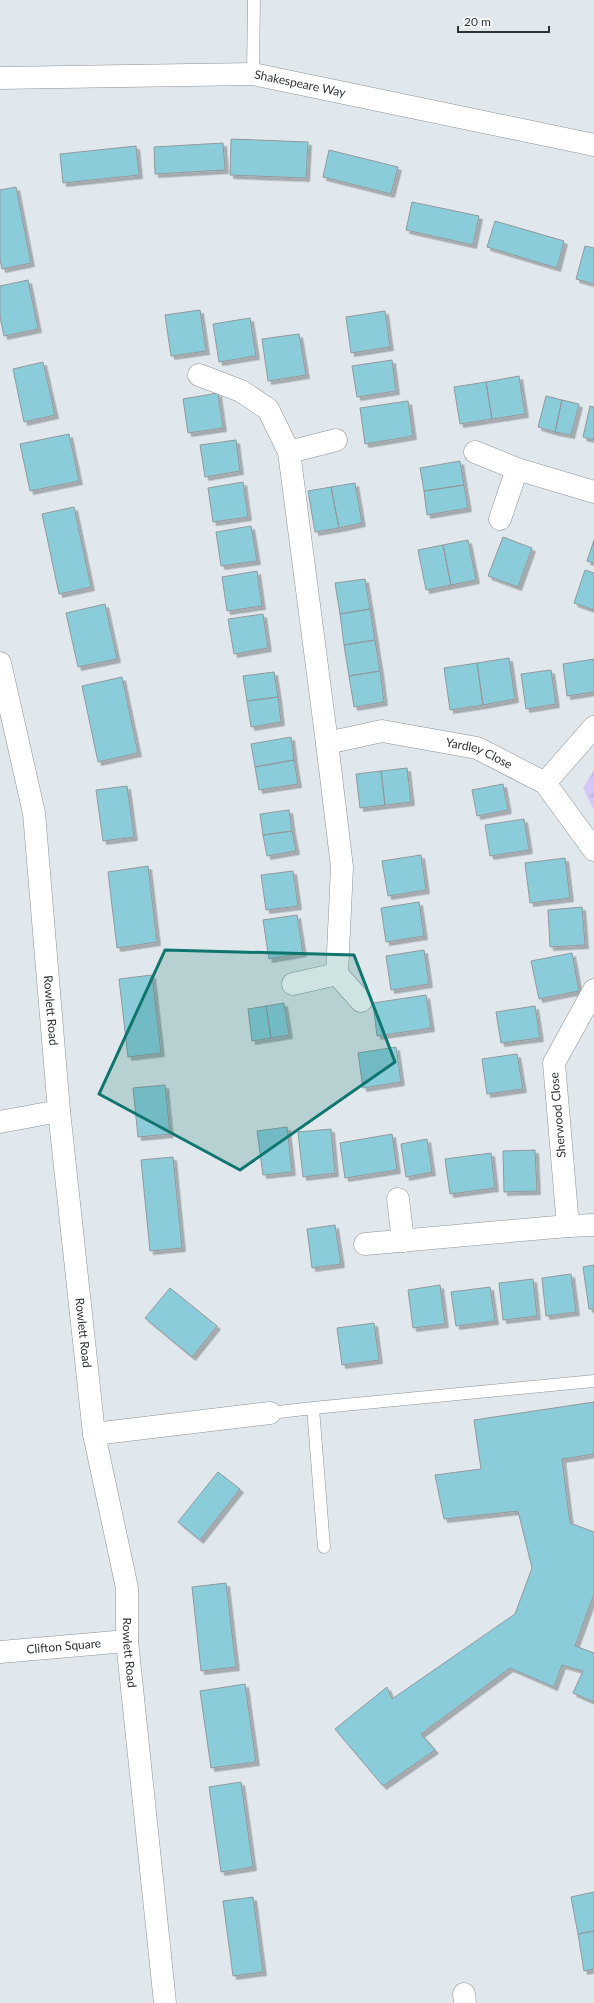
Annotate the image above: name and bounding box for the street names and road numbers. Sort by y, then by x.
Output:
street label: Shakespeare Way [253,67,348,100]
street label: Yardley Close [445,735,515,772]
street label: Rowlett Road [41,975,61,1046]
street label: Sherwood Close [546,1072,569,1158]
street label: Rowlett Road [72,1297,95,1369]
street label: Rowlett Road [120,1618,140,1688]
street label: Clifton Square [26,1635,102,1657]

